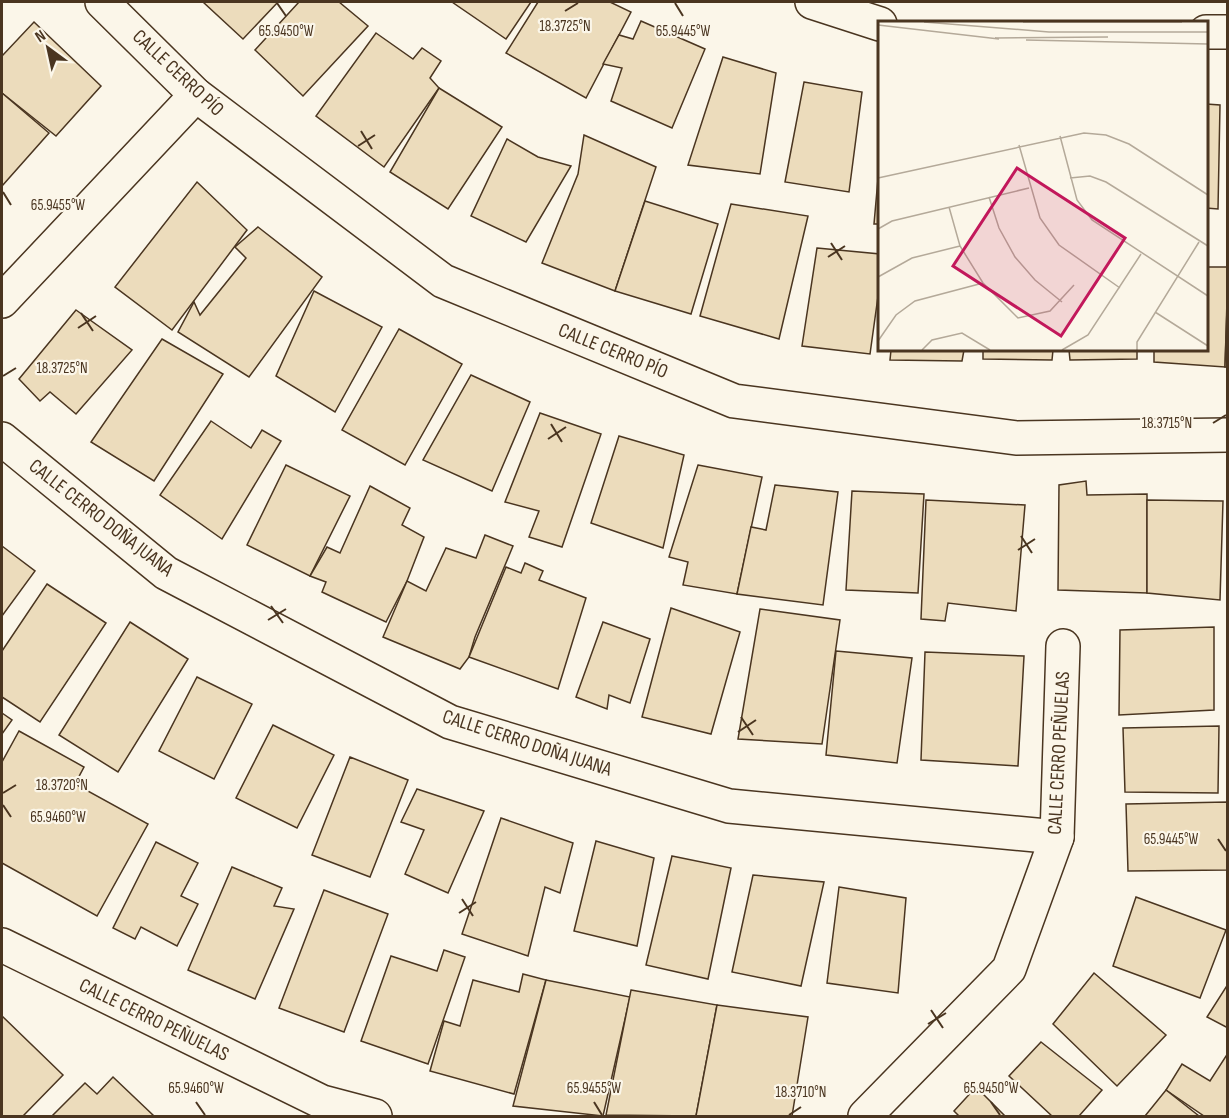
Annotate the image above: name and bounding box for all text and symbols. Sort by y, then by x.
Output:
text: 18.3725°N [539,17,591,36]
north arrow [18,18,78,78]
inset map [878,21,1208,351]
text: 65.9450°W [259,22,314,41]
text: 65.9445°W [656,22,711,41]
street label: CALLE CERRO PÍO [127,25,229,121]
text: N [32,26,49,47]
text: 65.9455°W [31,196,85,215]
street label: CALLE CERRO PÍO [555,318,671,384]
text: 18.3725°N [36,359,88,378]
text: 18.3715°N [1142,414,1192,433]
street label: CALLE CERRO DOÑA JUANA [24,454,178,582]
street label: CALLE CERRO PEÑUELAS [1043,671,1075,835]
street label: CALLE CERRO DOÑA JUANA [439,704,615,782]
text: 18.3720°N [36,776,88,795]
text: 65.9460°W [30,808,86,827]
text: 65.9445°W [1144,830,1199,849]
street label: CALLE CERRO PEÑUELAS [75,973,233,1067]
text: 65.9460°W [168,1079,224,1098]
text: 65.9455°W [567,1079,621,1098]
text: 65.9450°W [964,1079,1019,1098]
text: 18.3710°N [776,1083,827,1102]

